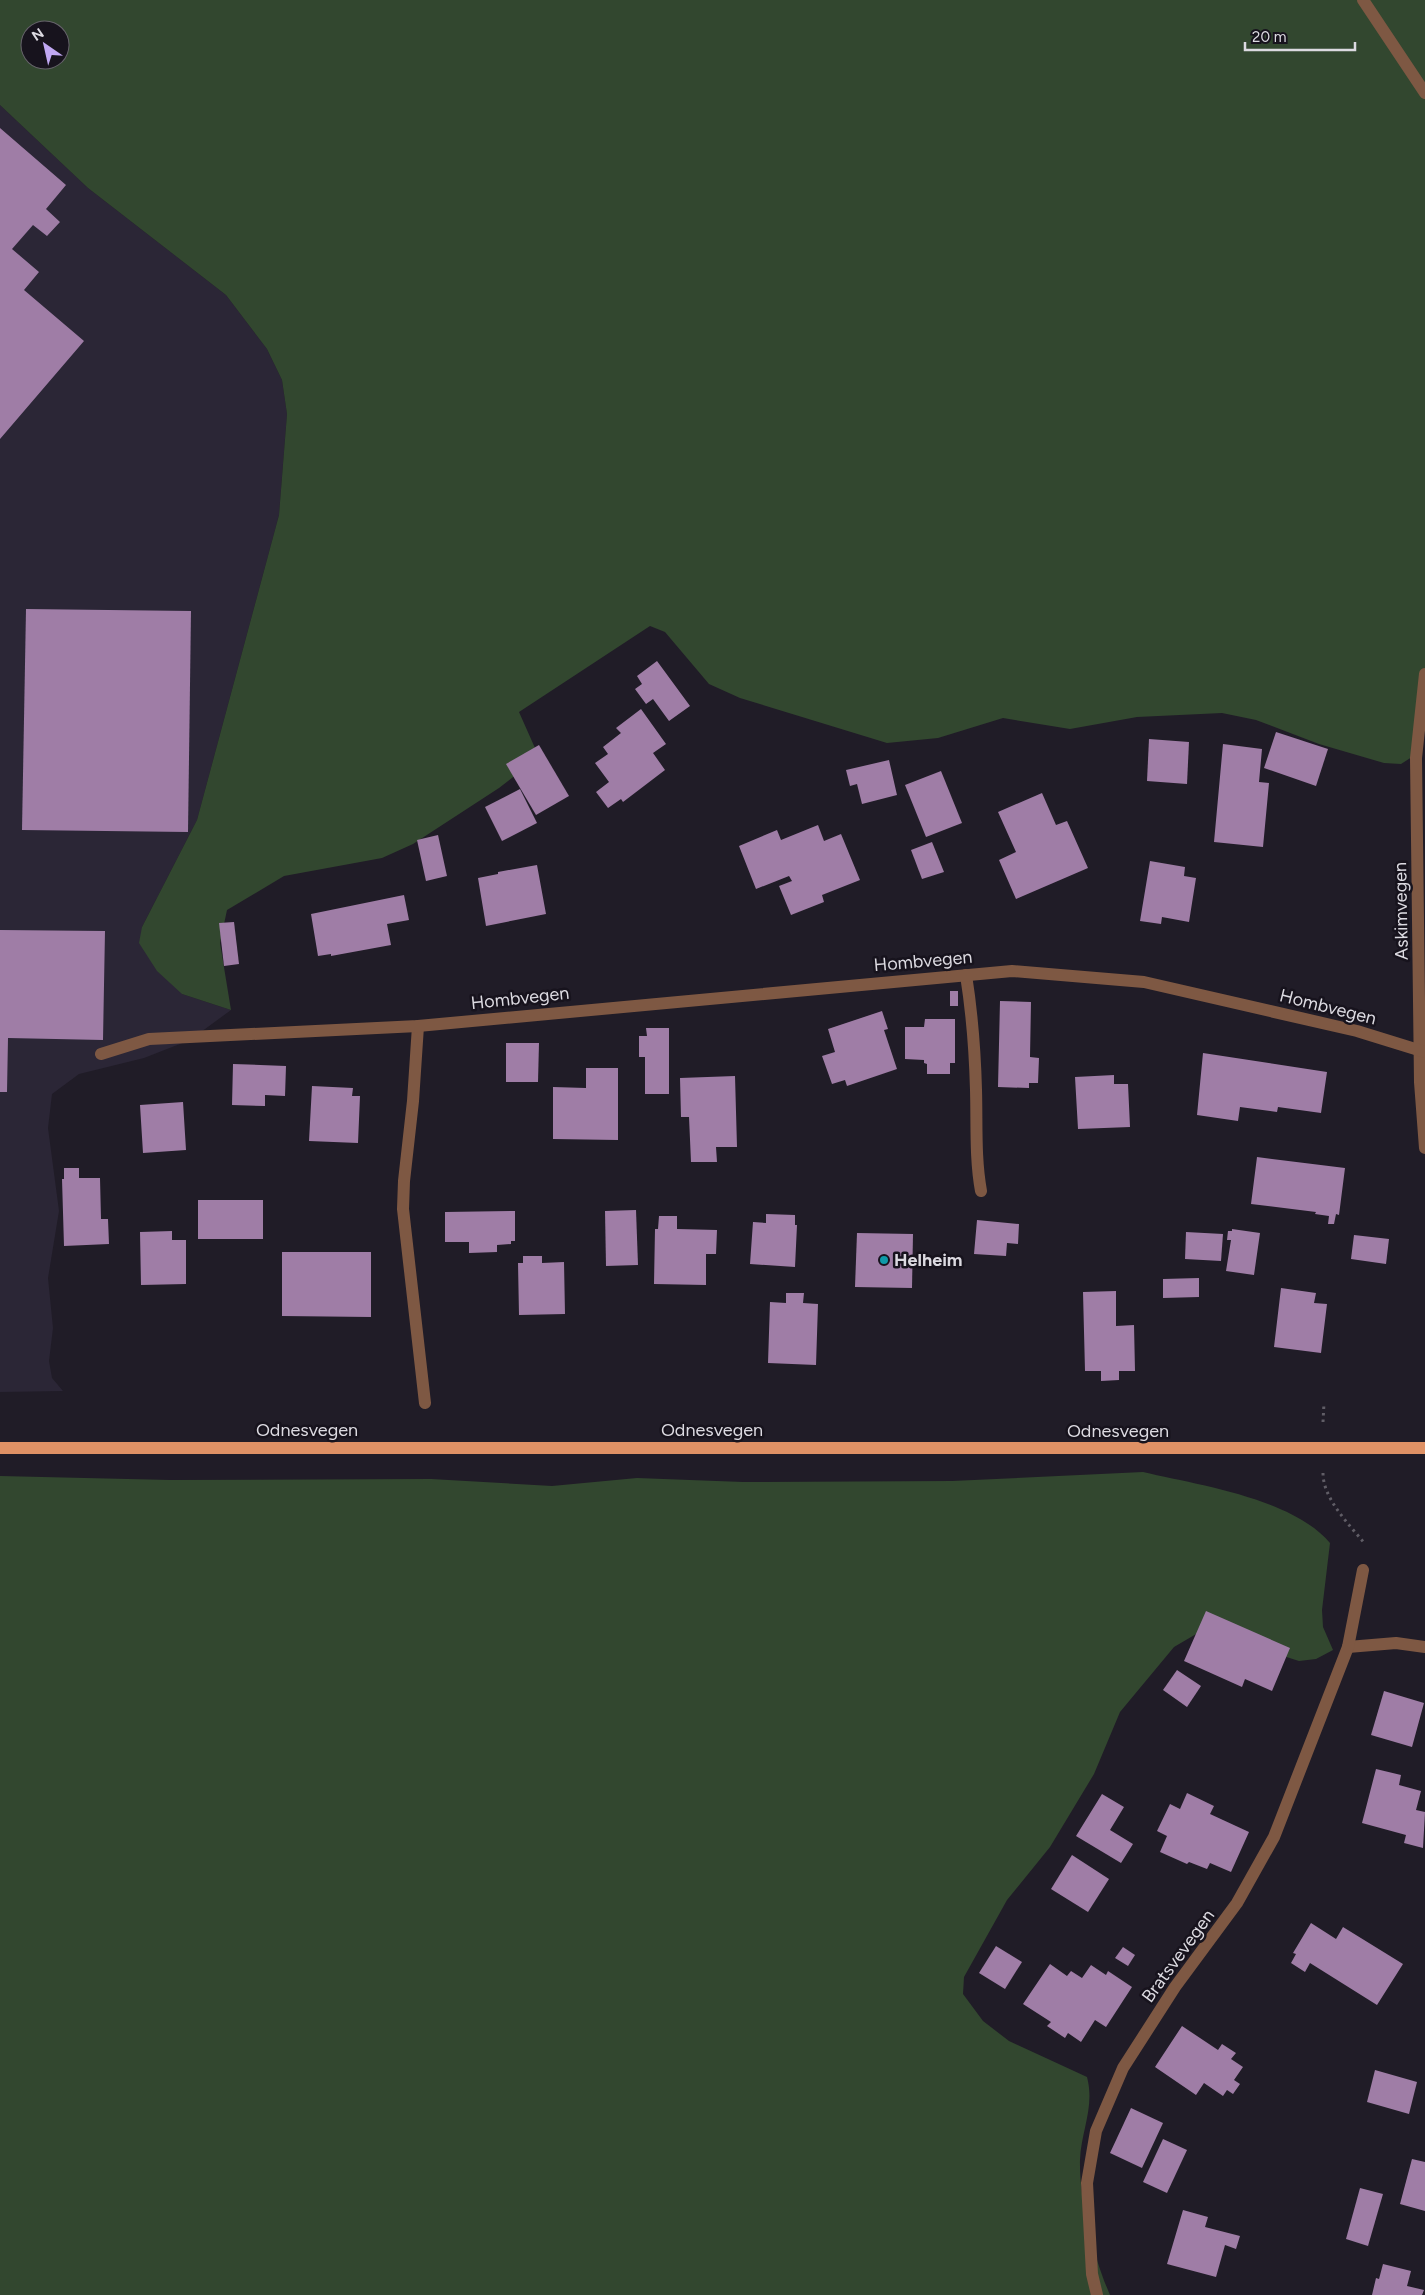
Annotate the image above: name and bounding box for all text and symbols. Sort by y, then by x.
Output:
north arrow [20,20,70,70]
scale bar [1245,20,1355,52]
text: N [29,25,47,45]
text: 20 m [1252,28,1286,46]
street label: Askimvegen [1389,862,1413,960]
street label: Hombvegen [873,946,973,976]
street label: Hombvegen [470,982,570,1014]
street label: Hombvegen [1277,984,1379,1030]
place label: Helheim [894,1249,963,1271]
marker: Helheim [878,1254,890,1266]
street label: Odnesvegen [256,1419,358,1441]
street label: Odnesvegen [661,1419,763,1441]
street label: Odnesvegen [1067,1420,1169,1442]
street label: Bratsvevegen [1137,1905,1219,2007]

